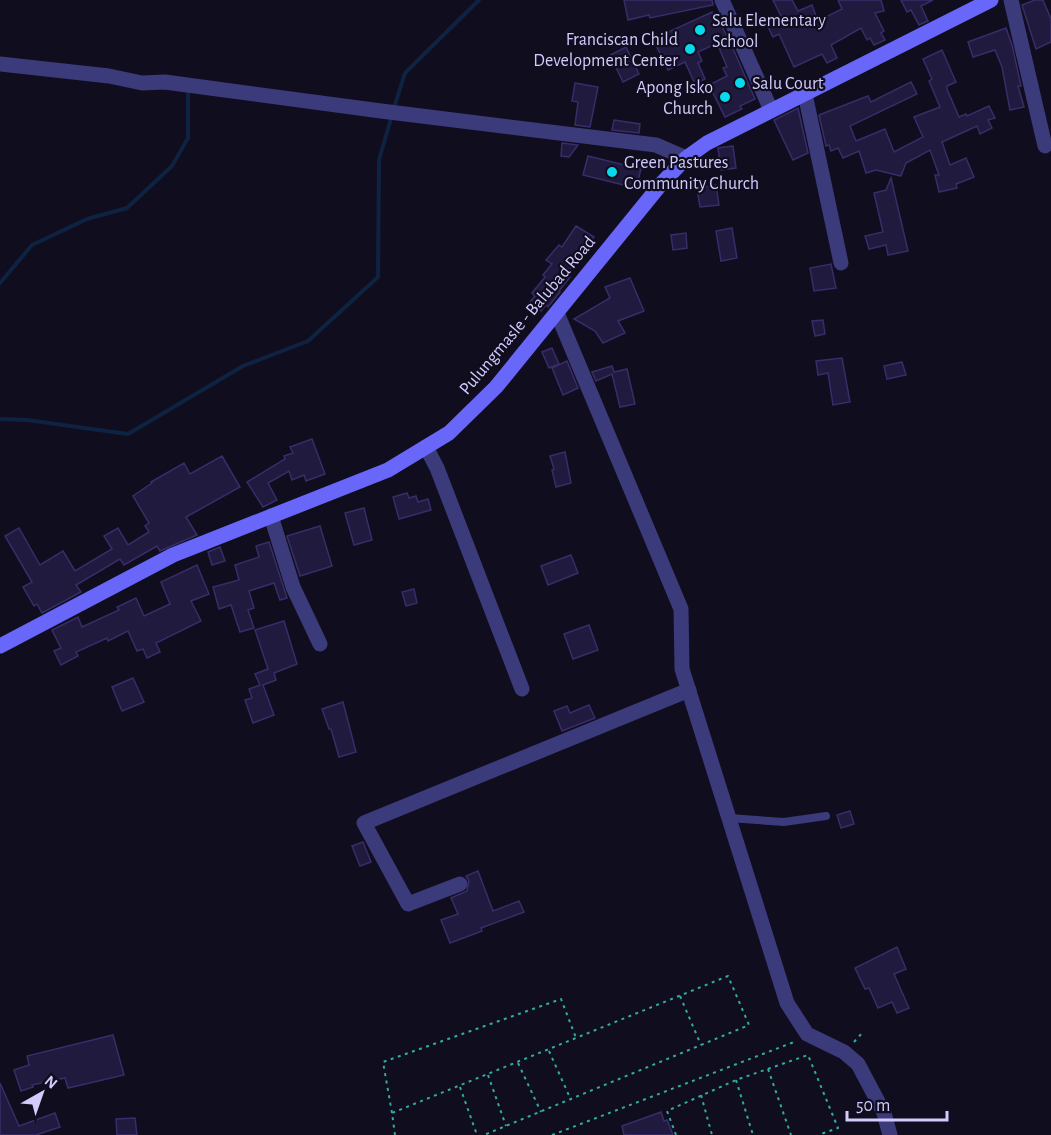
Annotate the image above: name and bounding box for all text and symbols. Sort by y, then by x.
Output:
place label: Salu Elementary School [712,12,826,51]
marker: Salu Elementary School [693,23,707,37]
place label: Franciscan Child Development Center [533,31,678,70]
marker: Franciscan Child Development Center [683,42,697,56]
place label: Salu Court [752,75,824,93]
marker: Salu Court [733,76,747,90]
place label: Apong Isko Church [636,79,713,118]
marker: Apong Isko Church [718,90,732,104]
place label: Green Pastures Community Church [624,154,759,193]
marker: Green Pastures Community Church [605,165,619,179]
street label: Pulungmasle - Balubad Road [456,233,599,398]
north arrow [12,1063,72,1123]
text: N [42,1073,60,1092]
scale bar [847,1084,948,1122]
text: 50 m [856,1097,890,1115]

